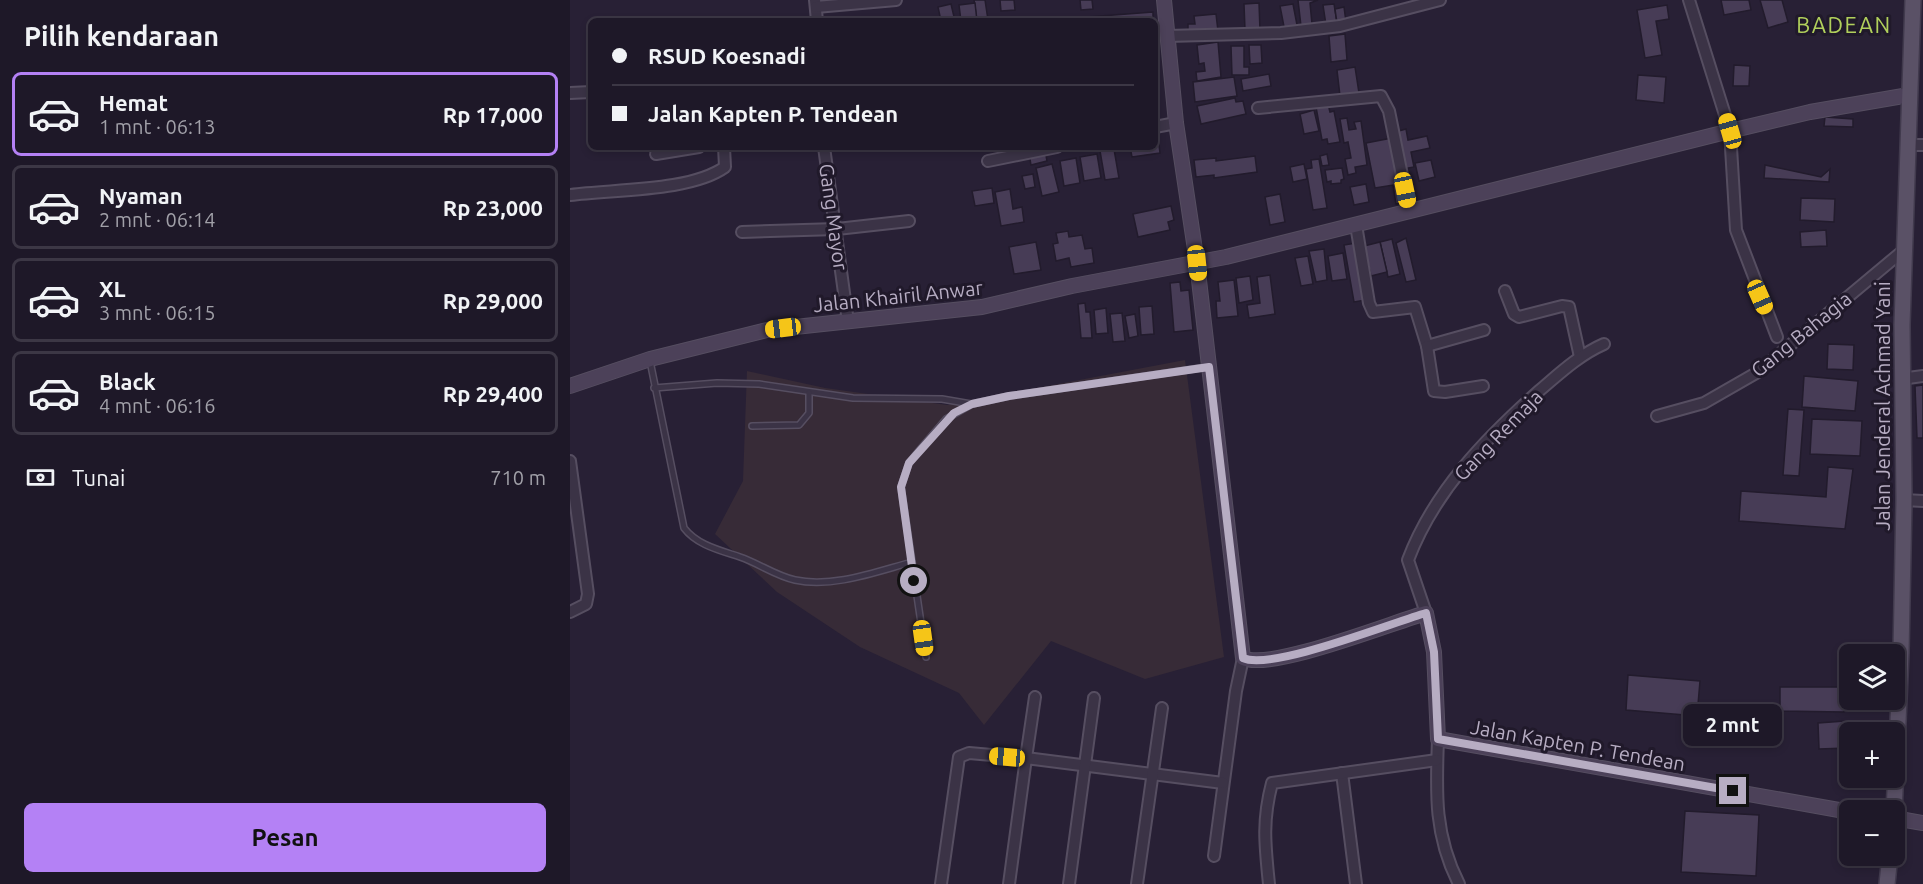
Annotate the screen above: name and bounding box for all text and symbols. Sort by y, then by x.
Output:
district label: BADEAN [1796,12,1892,37]
text: Pilih kendaraan [24,21,219,51]
text: RSUD Koesnadi [648,43,806,68]
icon: car [27,87,81,141]
text: Hemat [99,90,168,115]
text: Jalan Kapten P. Tendean [648,101,898,126]
text: Rp 17,000 [443,102,543,127]
car [1716,111,1744,151]
text: 1 mnt · 06:13 [99,115,216,138]
street label: Gang Mayor [815,162,853,272]
car [1392,171,1418,209]
icon: car [27,180,81,234]
text: Nyaman [99,183,183,208]
text: Rp 23,000 [443,195,543,220]
text: 2 mnt · 06:14 [99,208,216,231]
car [1186,244,1208,282]
icon: car [27,273,81,327]
text: XL [99,276,126,301]
street label: Jalan Khairil Anwar [812,276,984,316]
car [1744,277,1776,317]
street label: Jalan Jenderal Achmad Yani [1871,281,1894,531]
street label: Gang Bahagia [1746,287,1856,381]
text: Rp 29,000 [443,288,543,313]
text: 3 mnt · 06:15 [99,301,216,324]
car [764,317,802,339]
icon: car [27,366,81,420]
text: Black [99,369,156,394]
text: Rp 29,400 [443,381,543,406]
street label: Gang Remaja [1449,385,1547,485]
text: 4 mnt · 06:16 [99,394,216,417]
icon: cash [24,461,57,494]
text: Tunai [72,465,125,490]
text: 710 m [490,466,546,489]
route start [900,567,927,594]
car [912,619,934,657]
map controls [1839,644,1905,866]
button: layers [1839,644,1905,710]
callout: 2 mnt [1684,704,1782,746]
text: 2 mnt [1706,713,1759,736]
street label: Jalan Kapten P. Tendean [1469,715,1687,775]
button: + [1839,722,1905,788]
car [988,746,1026,768]
route end [1719,777,1746,804]
button: − [1839,800,1905,866]
button: Pesan [24,803,546,872]

